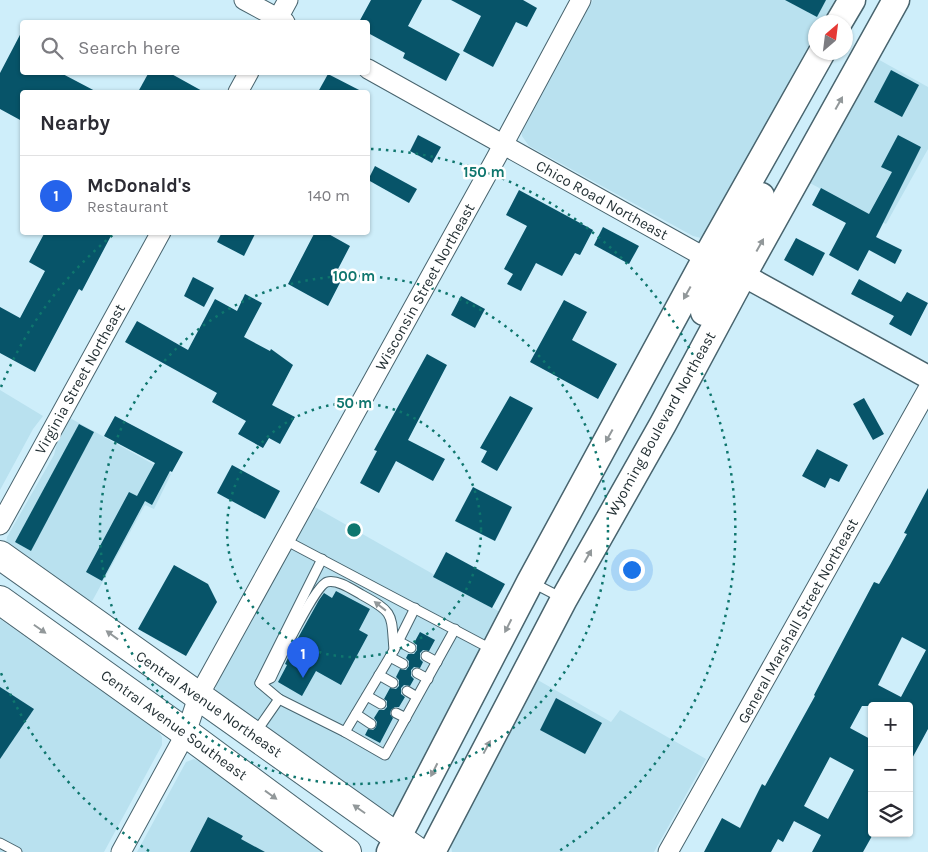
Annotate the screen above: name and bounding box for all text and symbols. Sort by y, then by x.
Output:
north arrow [808,15,853,60]
search box [20,20,370,75]
icon: search [38,34,66,62]
text: Search here [78,37,180,59]
one-way arrow [834,97,843,110]
text: Nearby [40,111,110,135]
street label: Chico Road Northeast [533,156,672,244]
text: 150 m [463,163,505,181]
text: McDonald's [87,175,191,197]
text: 1 [53,186,59,205]
text: 140 m [308,186,350,205]
text: Restaurant [87,197,168,216]
street label: Wisconsin Street Northeast [371,200,479,374]
one-way arrow [755,239,764,252]
text: 100 m [333,267,375,285]
one-way arrow [683,286,691,301]
street label: Virginia Street Northeast [31,300,129,457]
street label: Wyoming Boulevard Northeast [603,328,720,520]
text: 50 m [336,394,372,412]
one-way arrow [605,429,613,443]
street label: General Marshall Street Northeast [734,515,862,727]
centre of rings [345,521,363,539]
one-way arrow [584,550,593,563]
your location [619,557,645,583]
one-way arrow [374,601,387,612]
one-way arrow [504,618,512,633]
one-way arrow [33,623,46,634]
one-way arrow [105,630,119,640]
pin: 1 [287,637,319,678]
street label: Central Avenue Northeast [133,647,286,761]
street label: Central Avenue Southeast [97,666,251,784]
map controls [868,702,913,837]
button: + [868,702,913,747]
one-way arrow [483,739,491,754]
button: − [868,747,913,792]
one-way arrow [430,763,438,777]
one-way arrow [264,790,277,801]
button: layers [868,792,913,837]
one-way arrow [352,804,365,814]

